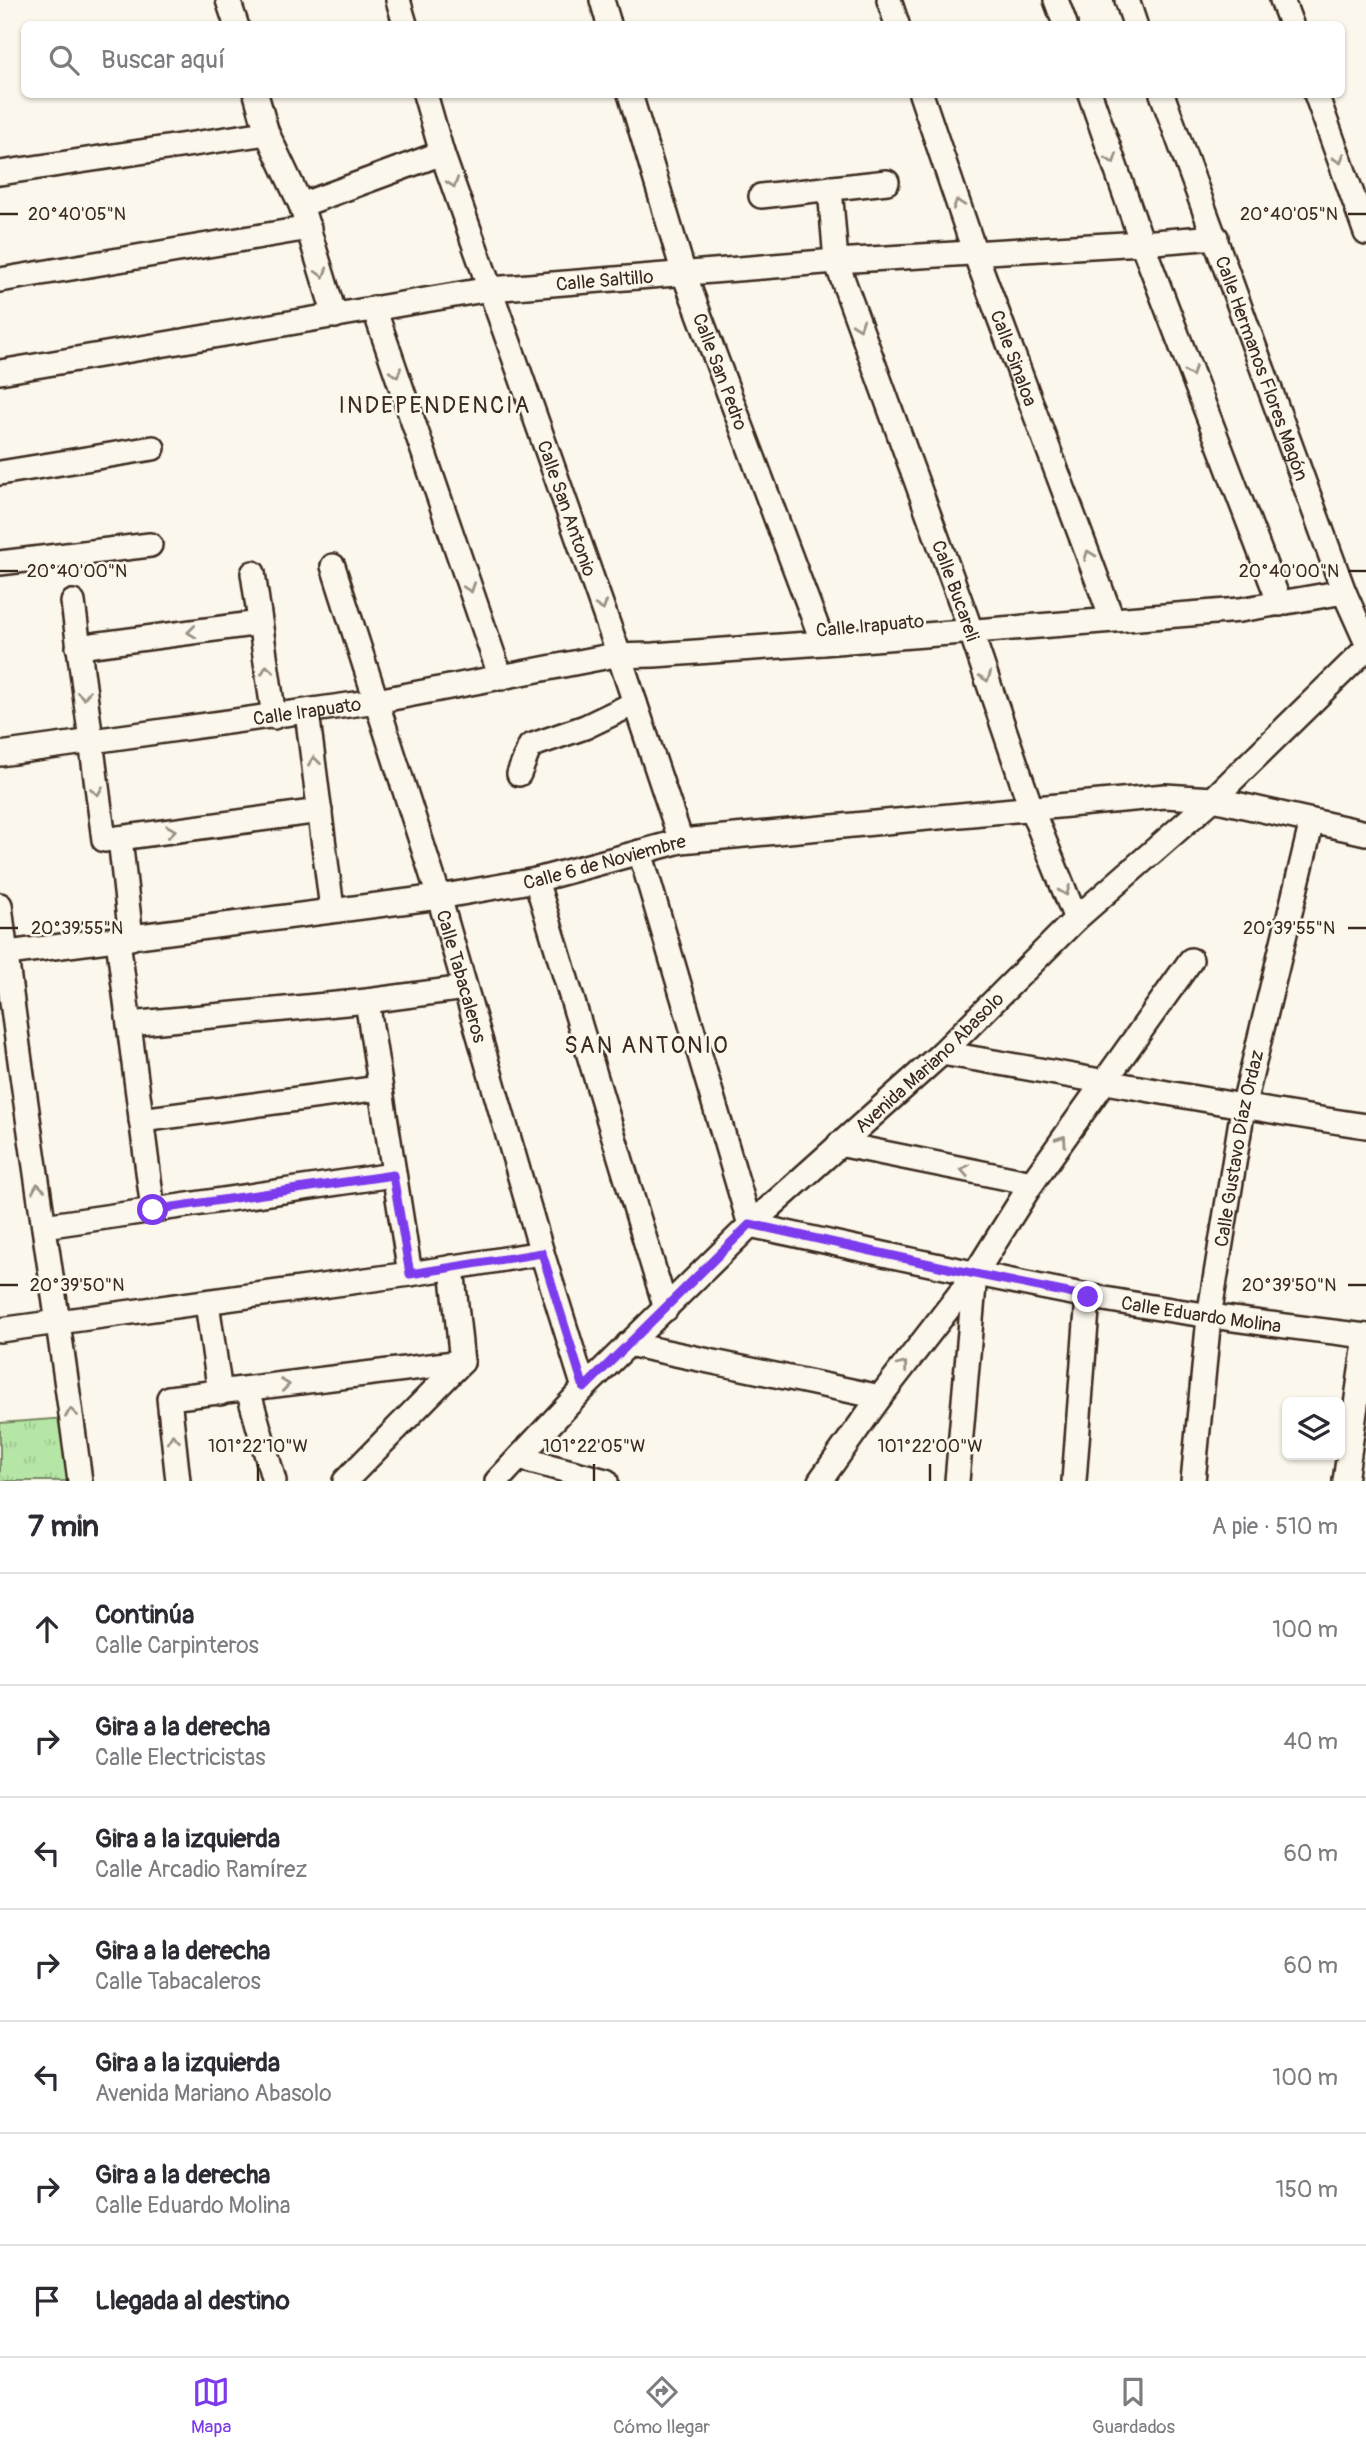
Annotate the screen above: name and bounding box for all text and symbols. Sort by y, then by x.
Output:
search box [21,21,1345,98]
icon: search [45,41,83,79]
text: Buscar aquí [101,44,225,76]
one-way arrow [1104,152,1118,164]
one-way arrow [1331,152,1345,164]
one-way arrow [445,176,459,189]
one-way arrow [952,198,966,211]
text: 20°40'05"N [28,203,126,226]
text: 20°40'05"N [1240,203,1338,226]
street label: Calle Hermanos Flores Magón [1209,253,1313,484]
street label: Calle Saltillo [555,265,654,297]
one-way arrow [314,266,329,278]
street label: Calle Sinaloa [984,307,1042,410]
street label: Calle San Pedro [687,310,753,434]
one-way arrow [851,318,865,331]
one-way arrow [388,366,402,378]
one-way arrow [1183,366,1197,378]
district label: INDEPENDENCIA [338,391,532,420]
street label: Calle San Antonio [531,437,601,580]
street label: Calle Bucareli [926,537,984,644]
one-way arrow [1083,549,1097,561]
text: 20°40'00"N [27,560,127,583]
text: 20°40'00"N [1239,560,1339,583]
one-way arrow [462,581,476,593]
one-way arrow [594,599,608,611]
street label: Calle Irapuato [815,609,925,643]
one-way arrow [186,624,198,639]
one-way arrow [259,664,274,676]
one-way arrow [978,671,992,683]
one-way arrow [76,689,91,700]
street label: Calle Irapuato [252,692,363,731]
one-way arrow [306,756,321,767]
one-way arrow [89,786,104,797]
one-way arrow [165,823,177,838]
street label: Calle 6 de Noviembre [521,829,689,895]
one-way arrow [1056,884,1070,896]
street label: Calle Tabacaleros [430,907,492,1046]
text: 20°39'55"N [31,917,123,940]
text: 20°39'55"N [1243,917,1335,940]
street label: Avenida Mariano Abasolo [850,987,1009,1138]
district label: SAN ANTONIO [564,1031,730,1060]
street label: Calle Gustavo Díaz Ordaz [1210,1048,1270,1249]
one-way arrow [1054,1135,1066,1148]
one-way arrow [959,1163,971,1178]
one-way arrow [31,1182,46,1194]
route start [137,1194,168,1225]
text: 20°39'50"N [30,1274,124,1297]
text: 20°39'50"N [1242,1274,1336,1297]
route end [1072,1281,1103,1312]
street label: Calle Eduardo Molina [1119,1291,1283,1339]
one-way arrow [895,1361,908,1374]
one-way arrow [279,1378,291,1393]
map controls [1282,1397,1345,1460]
button: layers [1282,1397,1345,1460]
one-way arrow [64,1407,79,1419]
one-way arrow [166,1434,181,1445]
text: 101°22'10"W [208,1435,308,1458]
text: 101°22'05"W [543,1435,645,1458]
text: 101°22'00"W [877,1435,983,1458]
text: 7 min [28,1508,99,1545]
text: A pie · 510 m [1212,1512,1338,1541]
text: Continúa [95,1599,194,1631]
icon: ahead [28,1610,66,1648]
text: 100 m [1272,1615,1338,1644]
text: Calle Carpinteros [95,1631,259,1660]
text: Gira a la derecha [95,1711,270,1743]
icon: right [28,1722,66,1760]
text: 40 m [1284,1727,1338,1756]
text: Calle Electricistas [95,1743,266,1772]
text: Gira a la izquierda [95,1823,280,1855]
icon: left [28,1834,66,1872]
text: 60 m [1283,1839,1338,1868]
text: Calle Arcadio Ramírez [95,1855,307,1884]
text: Gira a la derecha [95,1935,270,1967]
icon: right [28,1946,66,1984]
text: 60 m [1283,1951,1338,1980]
text: Calle Tabacaleros [95,1967,261,1996]
text: Gira a la izquierda [95,2047,280,2079]
icon: left [28,2058,66,2096]
text: 100 m [1272,2063,1338,2092]
text: Avenida Mariano Abasolo [95,2079,332,2108]
text: Gira a la derecha [95,2159,270,2191]
icon: right [28,2170,66,2208]
text: 150 m [1275,2175,1338,2204]
text: Calle Eduardo Molina [95,2191,291,2220]
icon: arrive [28,2282,66,2320]
text: Llegada al destino [95,2285,290,2317]
tab: Mapa [191,2373,231,2439]
tab: Cómo llegar [613,2373,710,2439]
tab: Guardados [1092,2373,1175,2439]

